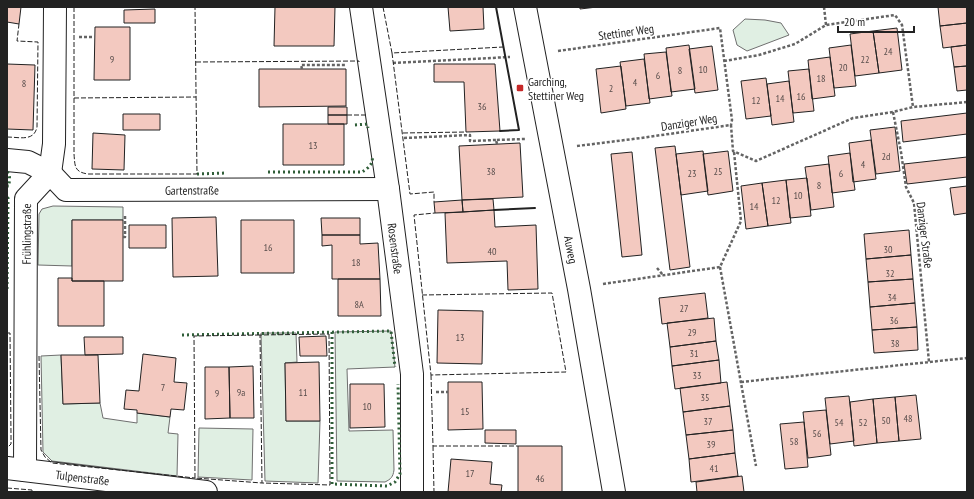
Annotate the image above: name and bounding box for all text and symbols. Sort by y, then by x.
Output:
scale bar [838,8,914,34]
text: 20 m [844,14,865,29]
street label: Stettiner Weg [597,21,655,43]
house number: 24 [884,45,893,58]
house number: 9 [110,53,114,66]
house number: 22 [861,53,870,66]
house number: 20 [839,61,848,74]
house number: 10 [699,63,708,76]
house number: 8 [678,64,682,77]
house number: 6 [656,69,661,82]
house number: 18 [817,72,826,85]
place label: Garching, Stettiner Weg [528,74,584,103]
house number: 4 [633,76,638,89]
house number: 8 [22,77,26,90]
house number: 2 [609,82,613,95]
marker: Garching, Stettiner Weg [515,83,525,93]
house number: 16 [797,90,806,103]
house number: 14 [776,92,785,105]
house number: 12 [752,94,761,107]
house number: 36 [478,100,487,113]
street label: Danziger Weg [660,110,718,134]
house number: 13 [309,139,318,152]
house number: 2d [882,150,890,163]
house number: 4 [861,158,866,171]
house number: 38 [487,165,496,178]
house number: 25 [714,165,723,178]
house number: 23 [688,167,697,180]
house number: 6 [839,167,844,180]
house number: 8 [817,179,821,192]
street label: Gartenstraße [165,182,219,197]
house number: 10 [794,189,803,202]
house number: 12 [772,194,781,207]
house number: 14 [750,200,759,213]
street label: Danziger Straße [913,201,937,269]
street label: Frühlingstraße [18,203,33,265]
street label: Rosenstraße [385,222,406,275]
street label: Auweg [561,234,581,265]
house number: 16 [264,241,273,254]
house number: 30 [884,243,893,256]
house number: 40 [488,245,497,258]
house number: 18 [352,256,361,269]
house number: 32 [886,267,895,280]
house number: 34 [888,291,897,304]
house number: 8A [354,298,364,311]
house number: 27 [680,302,689,315]
house number: 36 [890,314,899,327]
house number: 29 [688,326,697,339]
house number: 13 [456,331,465,344]
house number: 38 [891,337,900,350]
house number: 31 [690,347,699,360]
house number: 33 [693,369,702,382]
house number: 7 [161,381,165,394]
house number: 9a [237,386,245,399]
house number: 11 [299,386,308,399]
house number: 9 [215,387,219,400]
house number: 35 [701,391,710,404]
house number: 10 [363,400,372,413]
house number: 15 [461,405,470,418]
house number: 48 [904,412,913,425]
house number: 50 [882,414,891,427]
house number: 37 [704,415,713,428]
house number: 54 [835,416,844,429]
house number: 52 [859,416,868,429]
house number: 56 [813,427,822,440]
house number: 58 [790,435,799,448]
house number: 39 [707,438,716,451]
house number: 41 [710,462,719,475]
street label: Tulpenstraße [55,466,110,488]
house number: 17 [466,467,475,480]
house number: 46 [536,472,545,485]

